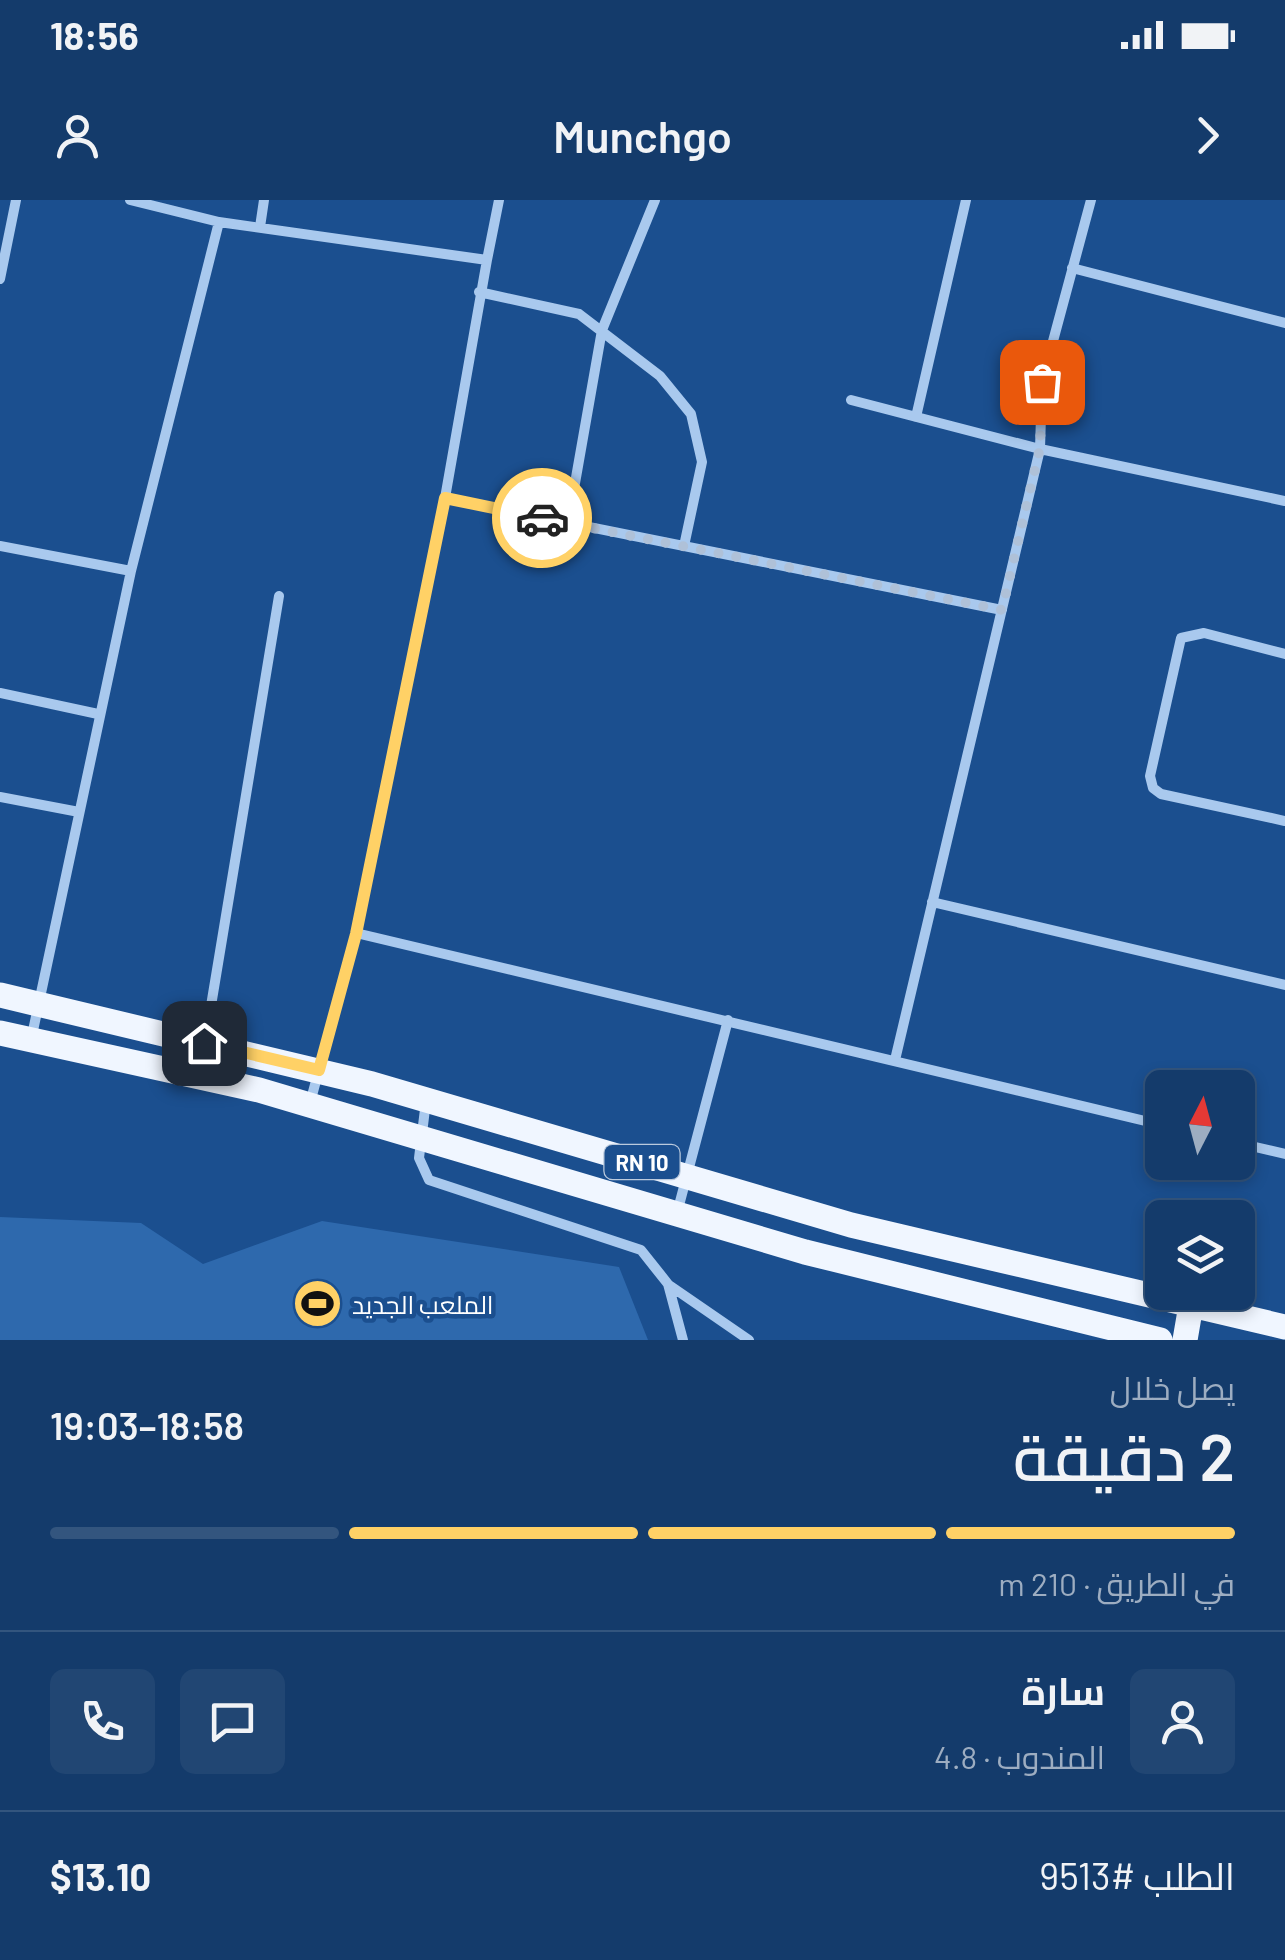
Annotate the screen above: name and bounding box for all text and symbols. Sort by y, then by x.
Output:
text: 18:56 [50,12,139,58]
icon: person [50,108,105,163]
text: Munchgo [553,108,732,162]
icon: forward [1180,108,1235,163]
pin [1000,340,1085,425]
icon: bag [1015,355,1070,410]
courier [492,468,592,568]
icon: car [515,491,570,546]
pin [162,1001,247,1086]
icon: home [177,1016,232,1071]
north arrow [1145,1070,1255,1180]
map controls [1145,1070,1255,1310]
road number: RN 10 [604,1145,680,1179]
button: layers [1145,1200,1255,1310]
sports icon: الملعب الجديد [291,1278,343,1330]
place label: الملعب الجديد [352,1289,494,1319]
text: يصل خلال [1110,1368,1235,1406]
text: 18:58–19:03 [50,1402,244,1448]
text: 2 دقيقة [1013,1416,1235,1494]
text: في الطريق · 210 m [998,1564,1235,1602]
text: سارة [1022,1667,1105,1713]
button: phone [50,1669,155,1774]
button: chat [180,1669,285,1774]
button: person [1130,1669,1235,1774]
text: المندوب · 4.8 [934,1737,1105,1775]
text: الطلب #9513 [1039,1852,1235,1898]
text: $13.10 [50,1853,151,1899]

